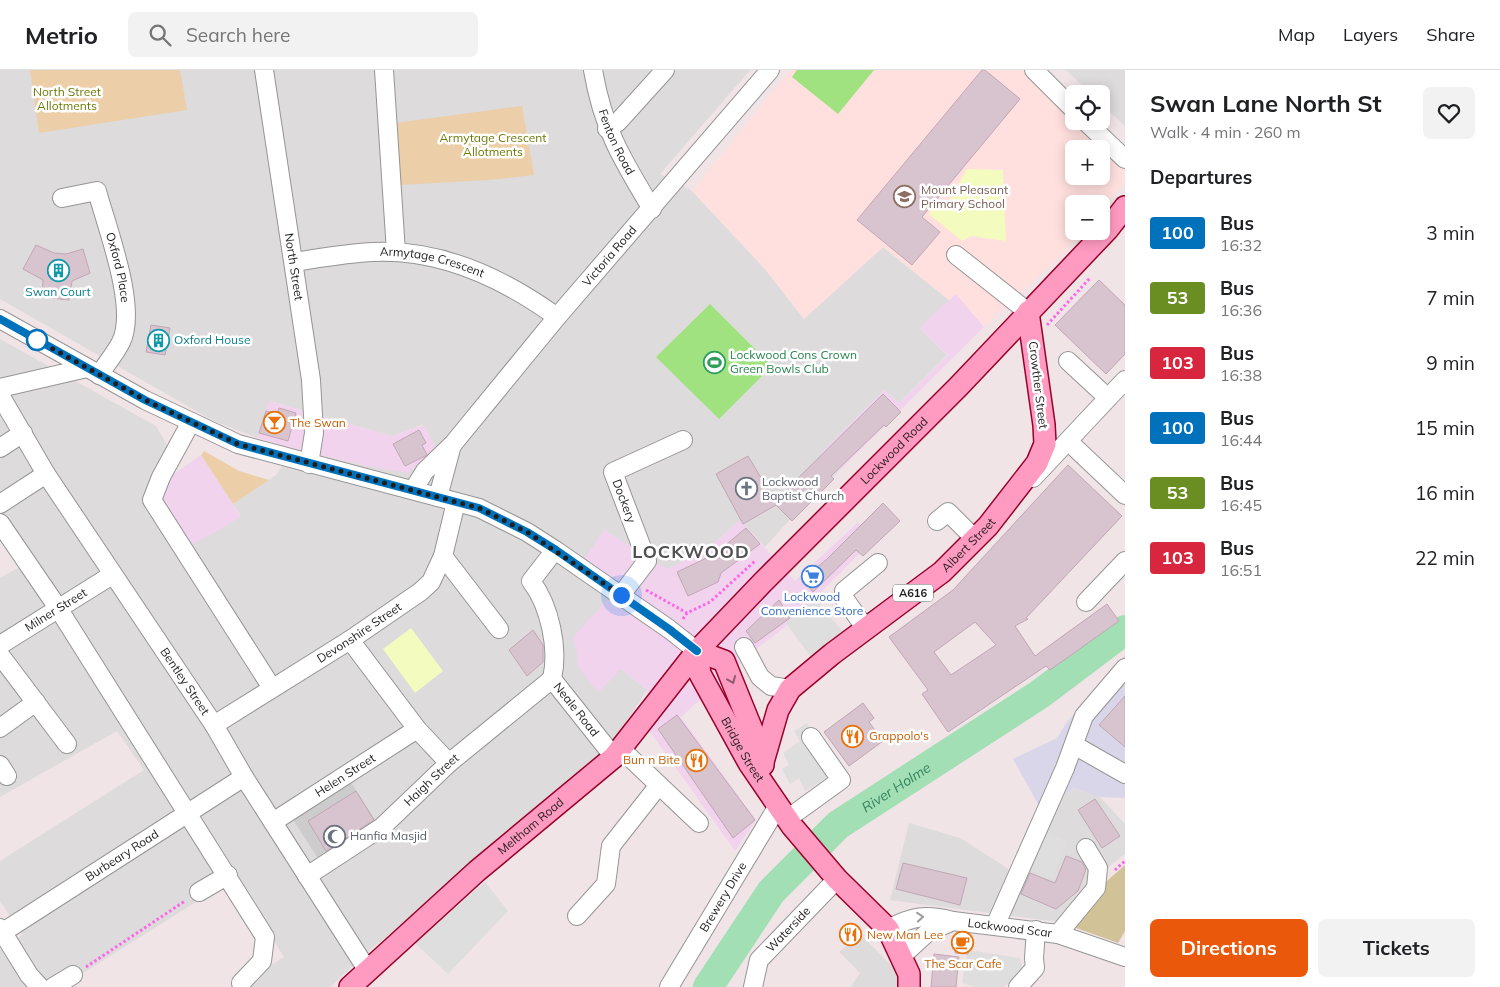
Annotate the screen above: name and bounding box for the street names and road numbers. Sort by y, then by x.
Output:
street label: Fenton Road [596,107,638,177]
street label: Victoria Road [579,222,639,289]
street label: Oxford Place [103,230,133,303]
street label: North Street [282,232,307,301]
street label: Armytage Crescent [380,244,487,281]
street label: Crowther Street [1026,340,1051,430]
street label: Lockwood Road [857,414,931,487]
street label: Dockery [609,477,640,525]
street label: Albert Street [938,515,999,575]
road number: A616 [893,584,933,602]
street label: Milner Street [22,585,89,635]
street label: Devonshire Street [314,599,404,666]
street label: Bentley Street [157,645,213,718]
street label: Neale Road [551,679,603,739]
street label: Bridge Street [718,714,768,785]
street label: Helen Street [312,750,378,800]
street label: Haigh Street [401,750,462,809]
street label: Meltham Road [494,794,567,858]
street label: Burbeary Road [82,826,161,884]
street label: Brewery Drive [696,859,750,935]
street label: Waterside [763,903,813,955]
street label: Lockwood Scar [967,915,1053,940]

